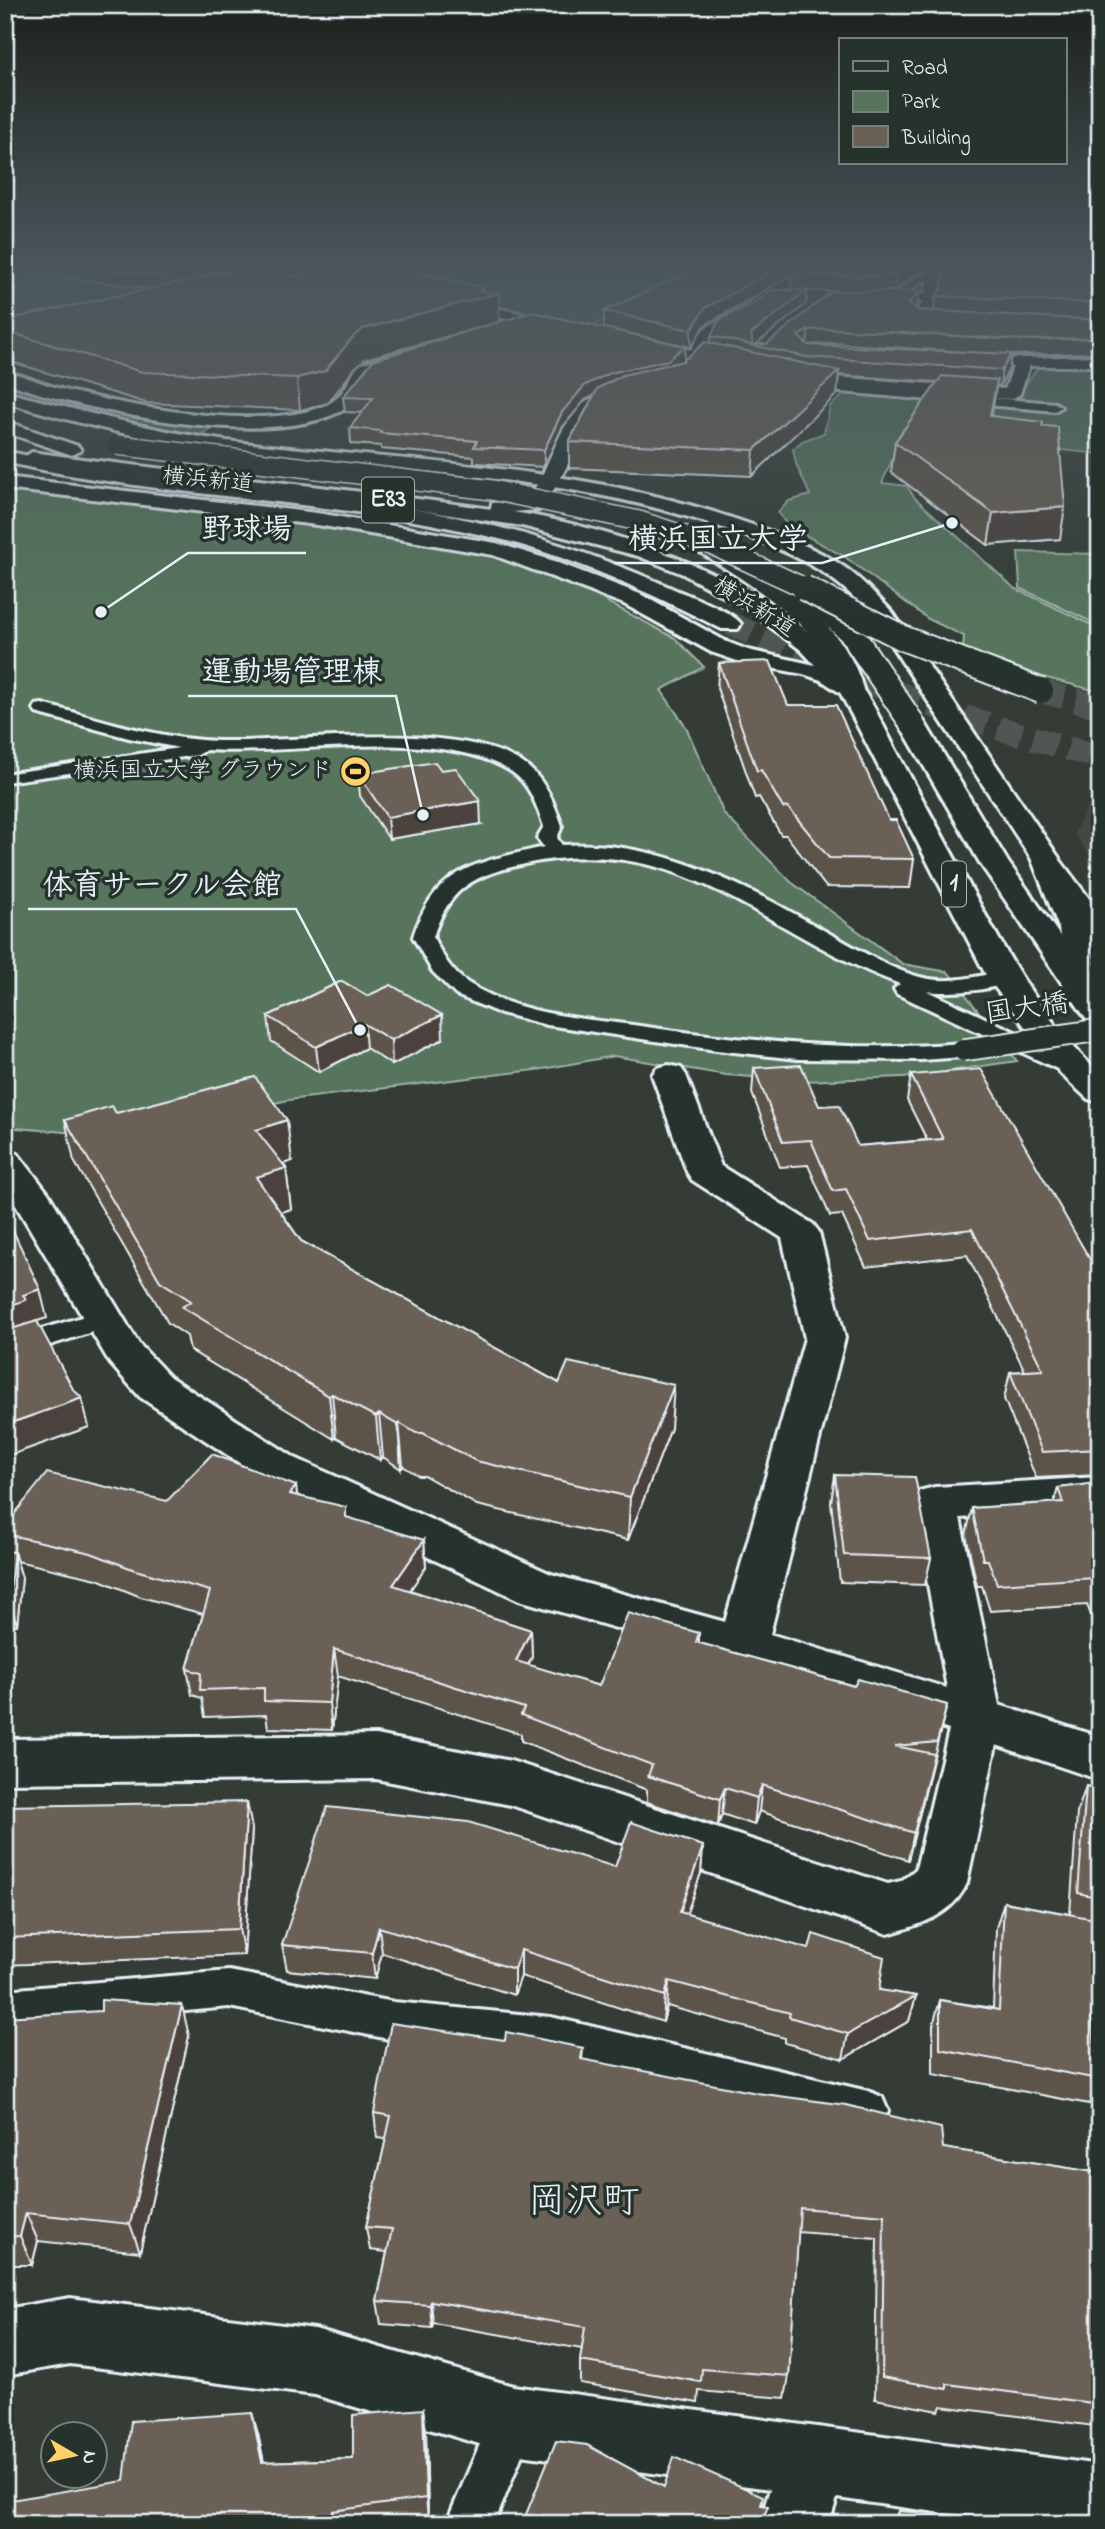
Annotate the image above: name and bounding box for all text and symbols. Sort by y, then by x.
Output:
legend [839,38,1066,164]
text: Road [902,54,948,84]
text: Park [902,88,941,118]
text: Building [901,124,971,156]
street label: 横浜新道 [161,460,255,502]
road number: E83 [362,478,414,522]
callout: 野球場 [188,502,306,553]
text: 野球場 [202,509,292,553]
callout: 横浜国立大学 [614,512,822,563]
text: 横浜国立大学 [628,519,808,563]
street label: 横浜新道 [706,570,802,646]
callout: 運動場管理棟 [188,645,396,696]
text: 運動場管理棟 [202,652,382,696]
sports icon: 横浜国立大学 グラウンド [338,754,372,788]
place label: 横浜国立大学 グラウンド [73,755,332,788]
callout: 体育サークル会館 [28,858,296,909]
road number: 1 [942,862,966,906]
text: 体育サークル会館 [43,865,281,909]
street label: 国大橋 [983,984,1071,1036]
district label: 岡沢町 [529,2176,640,2230]
north arrow [38,2420,108,2490]
text: N [74,2449,103,2466]

